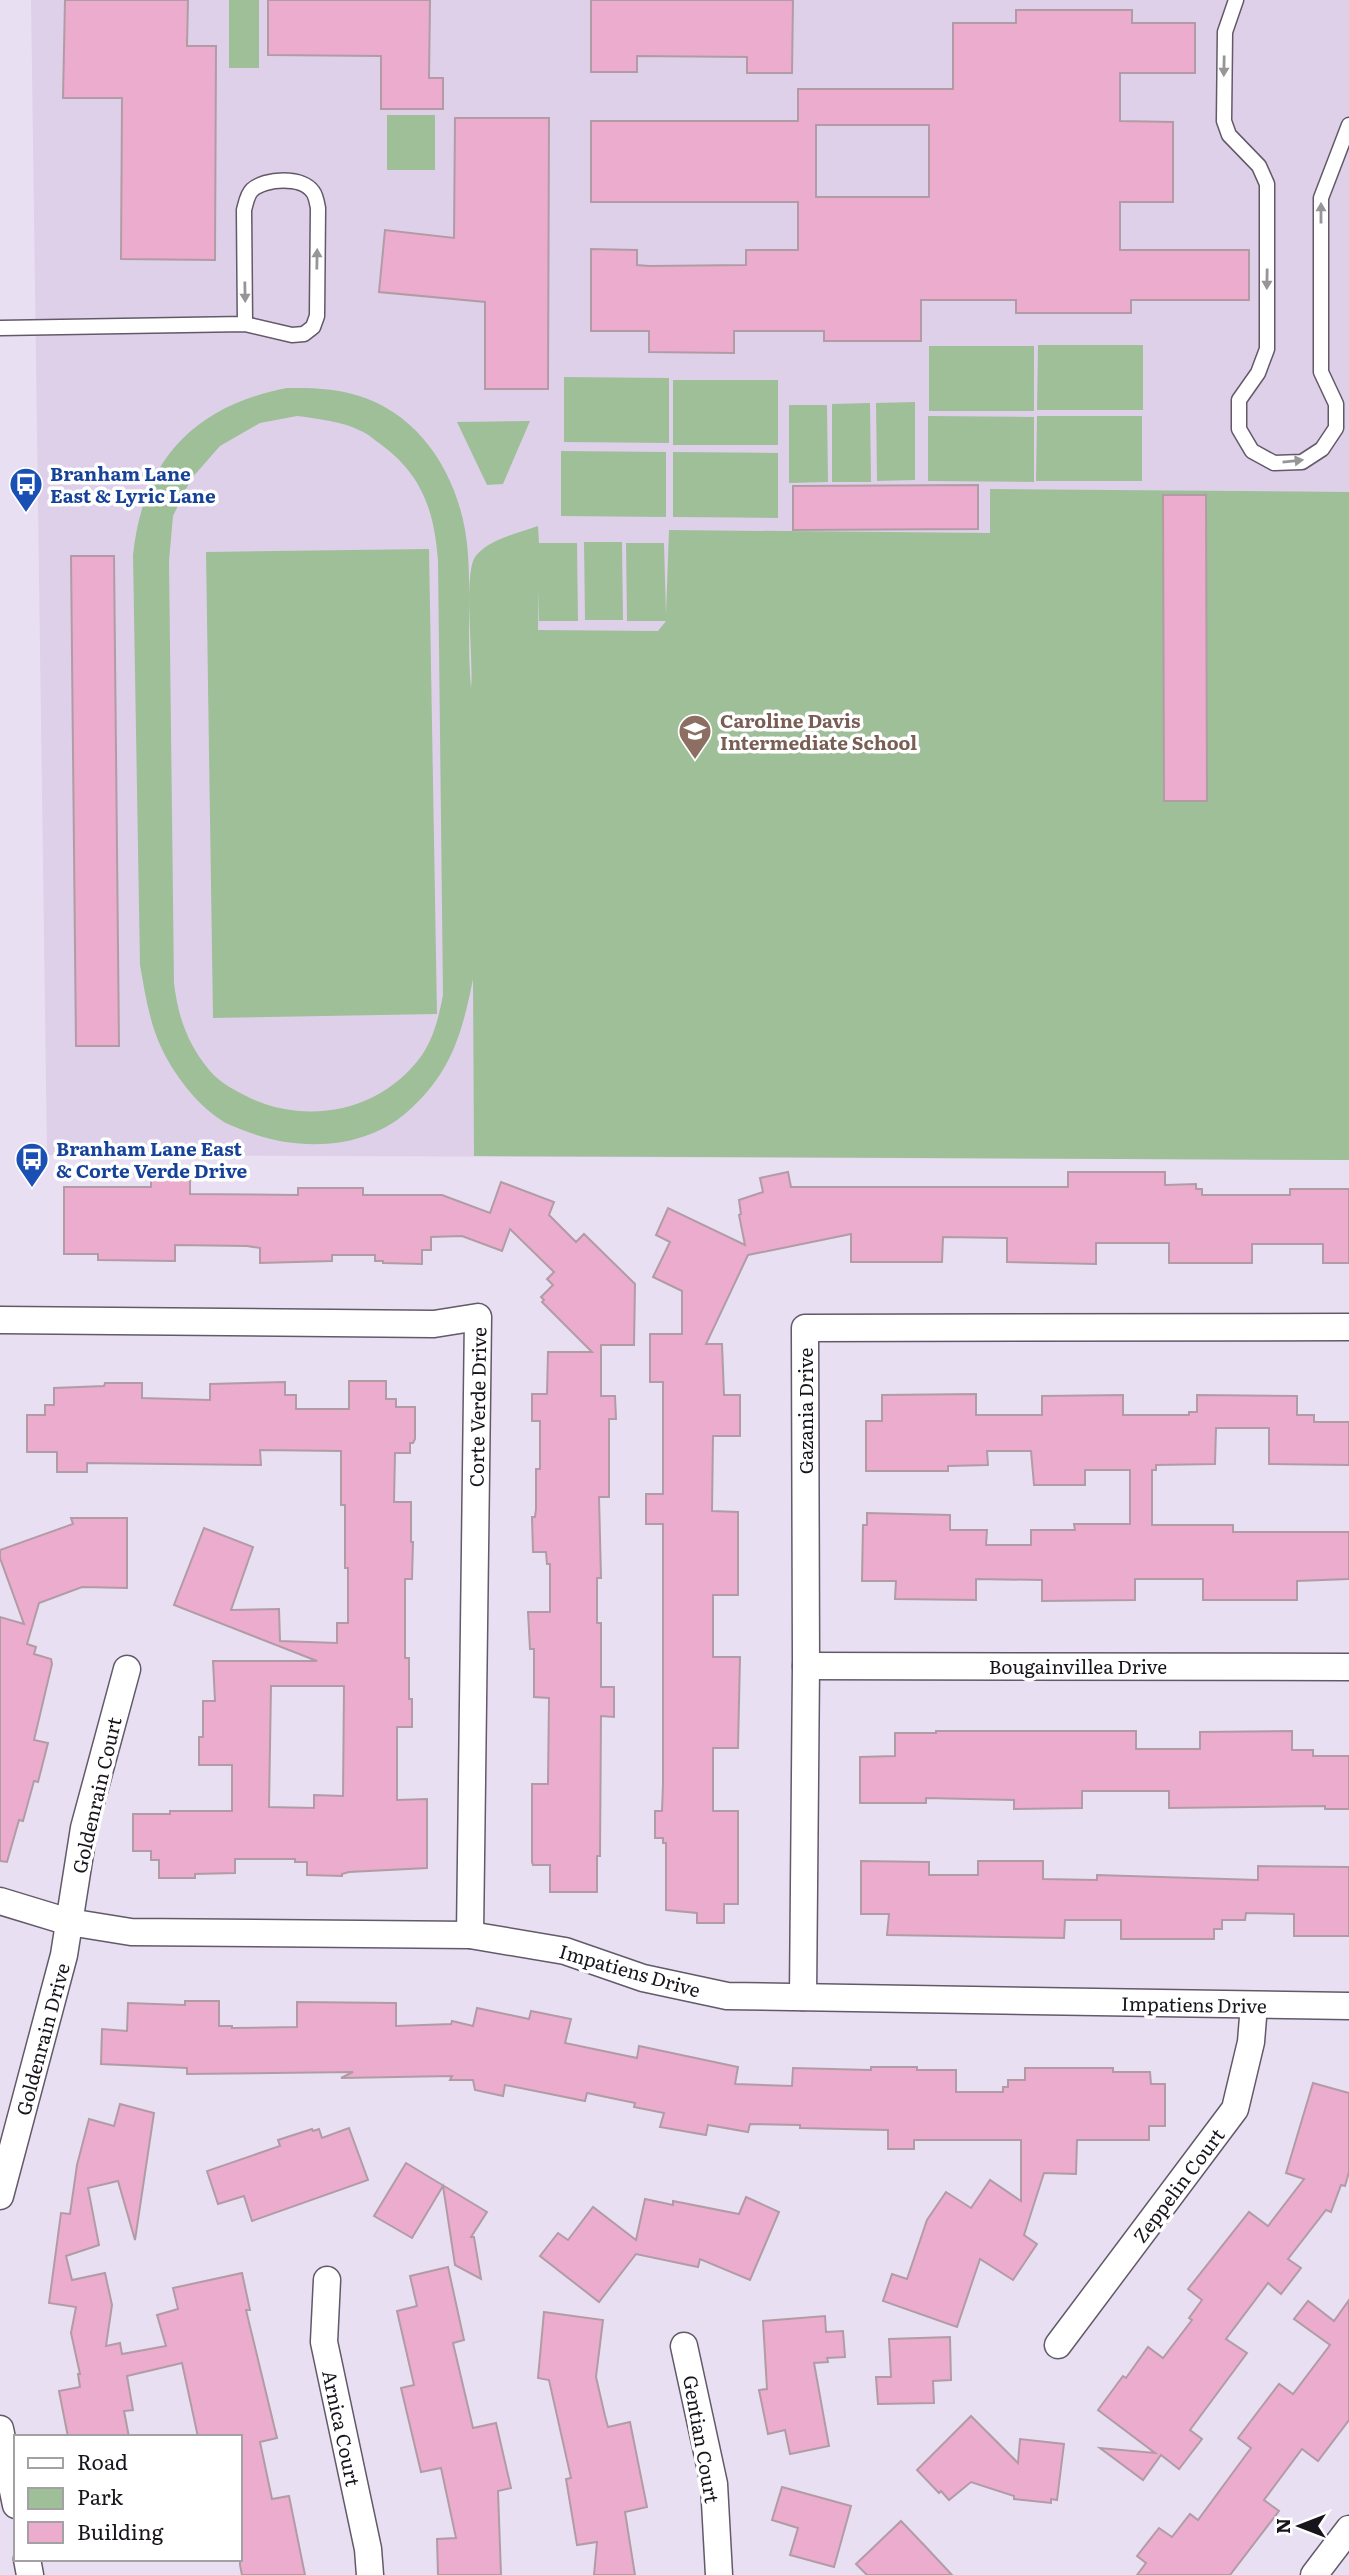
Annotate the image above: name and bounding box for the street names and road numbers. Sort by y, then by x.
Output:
street label: Corte Verde Drive [462,1327,492,1487]
street label: Gazania Drive [791,1348,819,1474]
street label: Bougainvillea Drive [989,1652,1167,1680]
street label: Goldenrain Court [64,1714,128,1876]
street label: Impatiens Drive [556,1936,704,2004]
street label: Goldenrain Drive [8,1960,76,2118]
street label: Impatiens Drive [1121,1989,1267,2019]
street label: Zeppelin Court [1126,2122,1231,2248]
street label: Arnica Court [316,2367,368,2489]
street label: Gentian Court [677,2373,727,2505]

